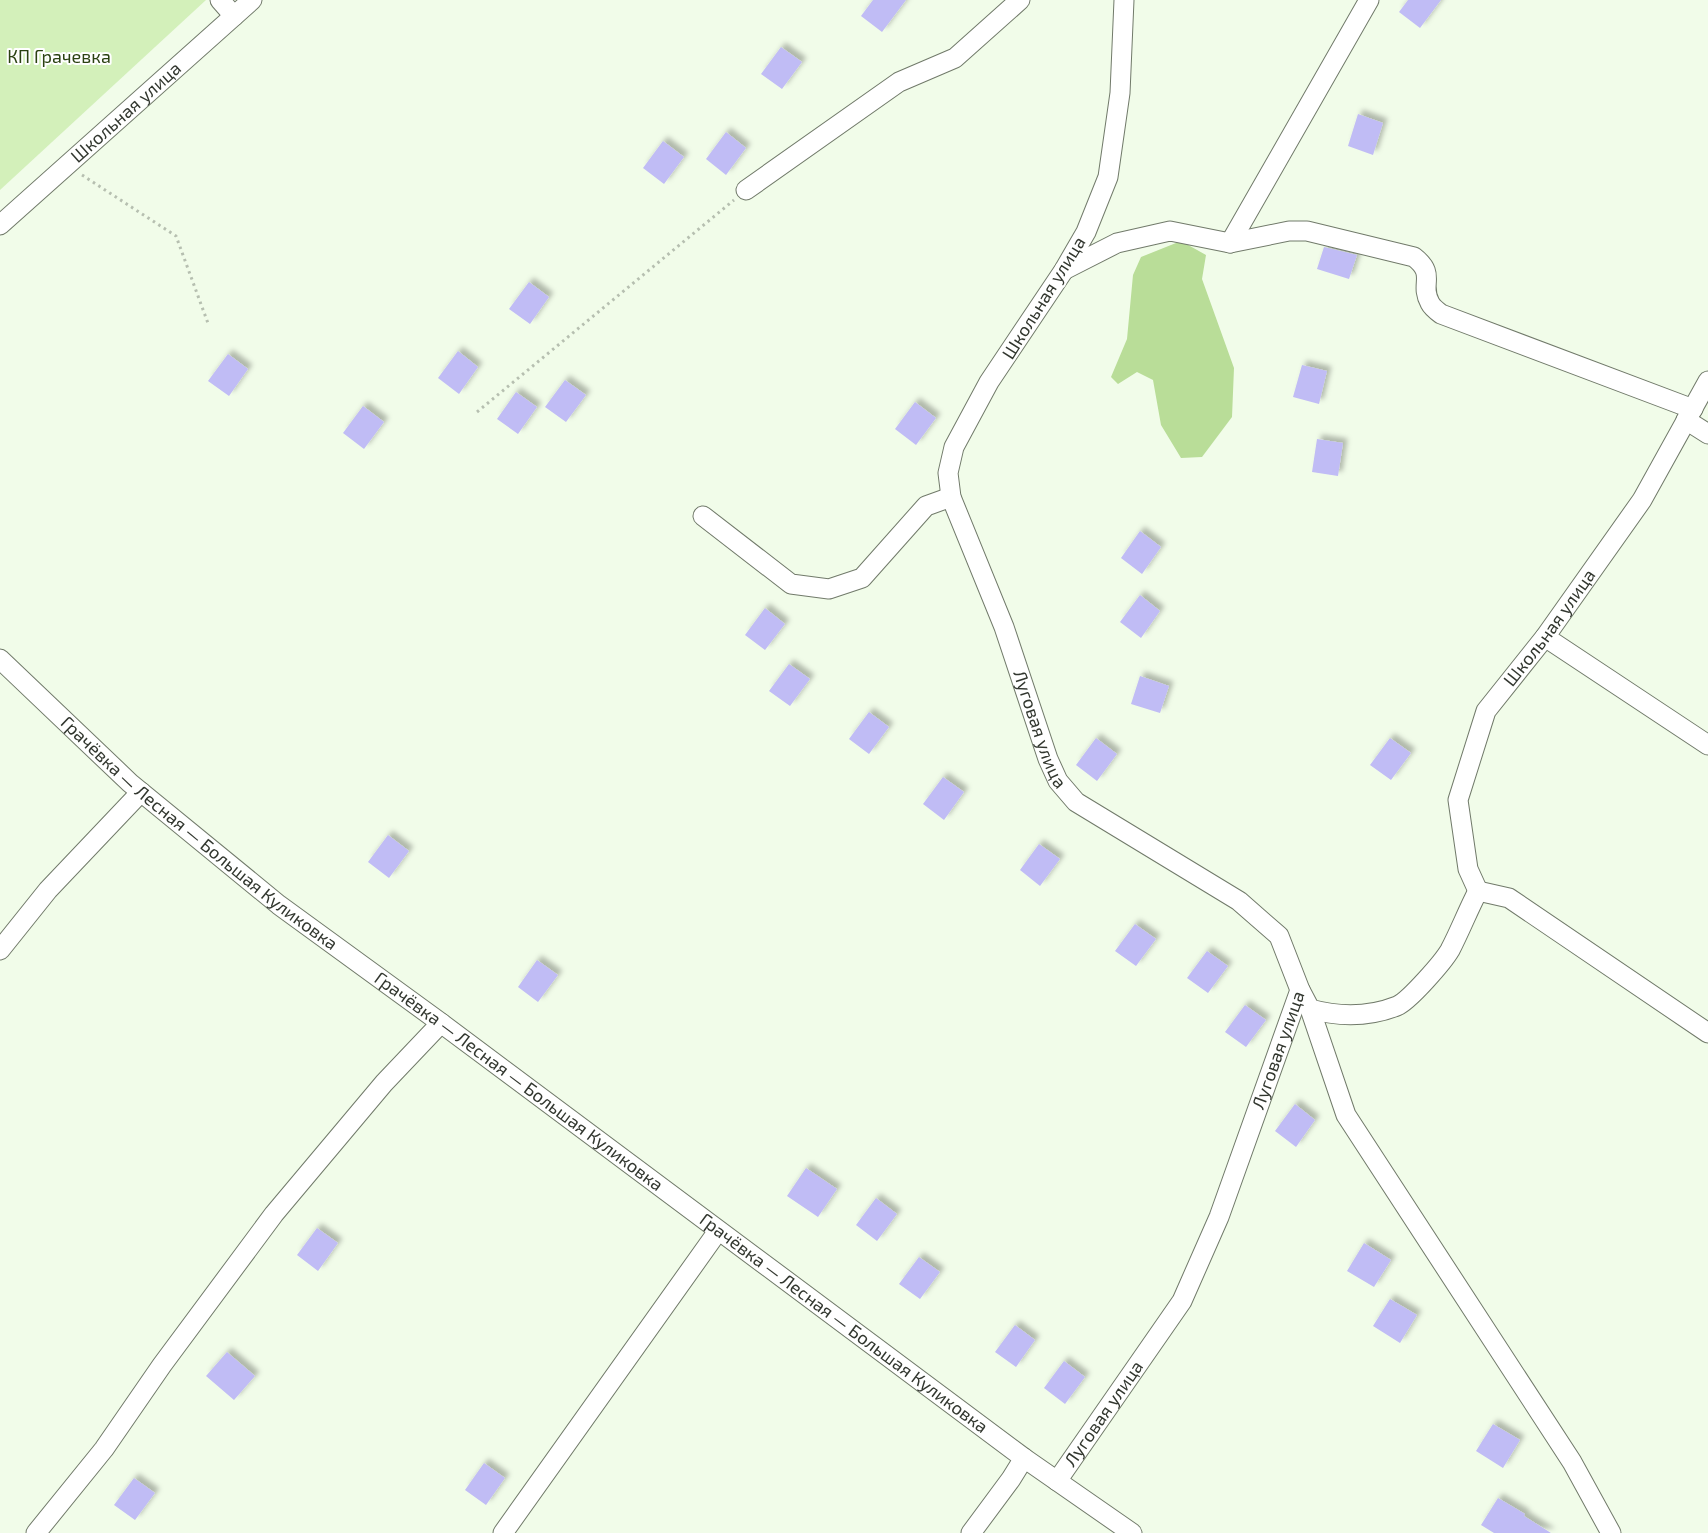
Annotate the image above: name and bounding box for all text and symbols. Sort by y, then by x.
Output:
park label: КП Грачевка [7,45,111,67]
street label: Школьная улица [66,57,185,167]
street label: Школьная улица [997,232,1090,363]
street label: Школьная улица [1498,564,1600,690]
street label: Луговая улица [1009,667,1071,793]
street label: Грачёвка — Лесная — Большая Куликовка [57,711,342,954]
street label: Грачёвка — Лесная — Большая Куликовка [371,966,668,1195]
street label: Луговая улица [1246,988,1309,1112]
street label: Грачёвка — Лесная — Большая Куликовка [696,1208,993,1437]
street label: Луговая улица [1059,1356,1147,1470]

